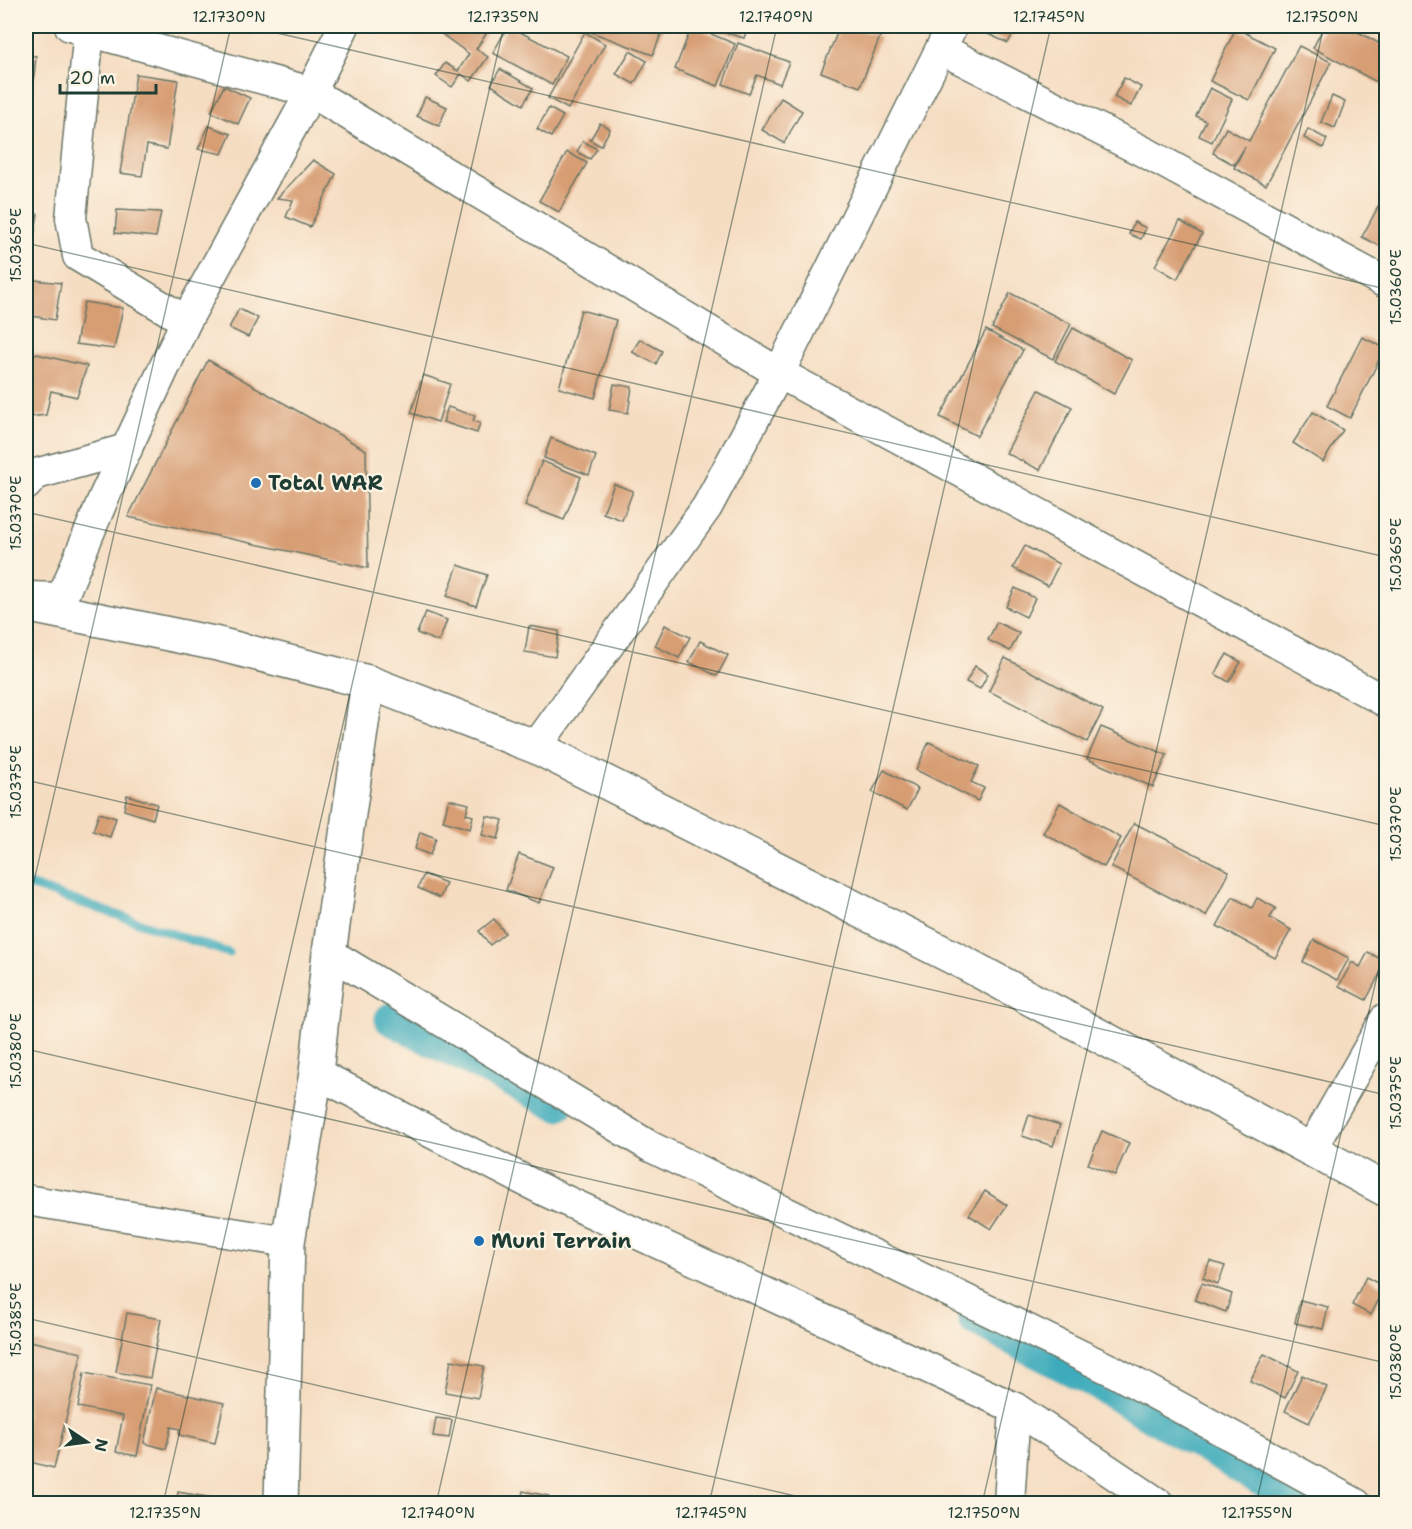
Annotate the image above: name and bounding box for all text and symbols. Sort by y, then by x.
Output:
text: 12.1730°N [192,7,266,27]
text: 12.1735°N [467,7,539,27]
text: 12.1740°N [739,7,813,27]
text: 12.1745°N [1013,7,1085,27]
text: 12.1750°N [1286,7,1358,27]
scale bar [60,57,156,95]
text: 20 m [69,66,115,90]
text: 15.0365°E [6,208,26,282]
text: 15.0360°E [1386,249,1406,325]
place label: Total WAR [268,469,383,497]
text: 15.0370°E [6,475,26,551]
marker: Total WAR [249,476,263,490]
text: 15.0365°E [1386,518,1406,592]
text: 15.0375°E [6,745,26,819]
text: 15.0370°E [1386,786,1406,862]
text: 15.0380°E [6,1013,26,1089]
text: 15.0375°E [1386,1056,1406,1130]
place label: Muni Terrain [491,1227,632,1255]
marker: Muni Terrain [472,1234,486,1248]
text: 15.0385°E [6,1283,26,1357]
text: 15.0380°E [1386,1324,1406,1400]
north arrow [57,1412,117,1472]
text: N [89,1437,113,1454]
text: 12.1735°N [129,1503,201,1523]
text: 12.1740°N [401,1503,475,1523]
text: 12.1745°N [675,1503,747,1523]
text: 12.1750°N [948,1503,1020,1523]
text: 12.1755°N [1222,1503,1292,1523]

